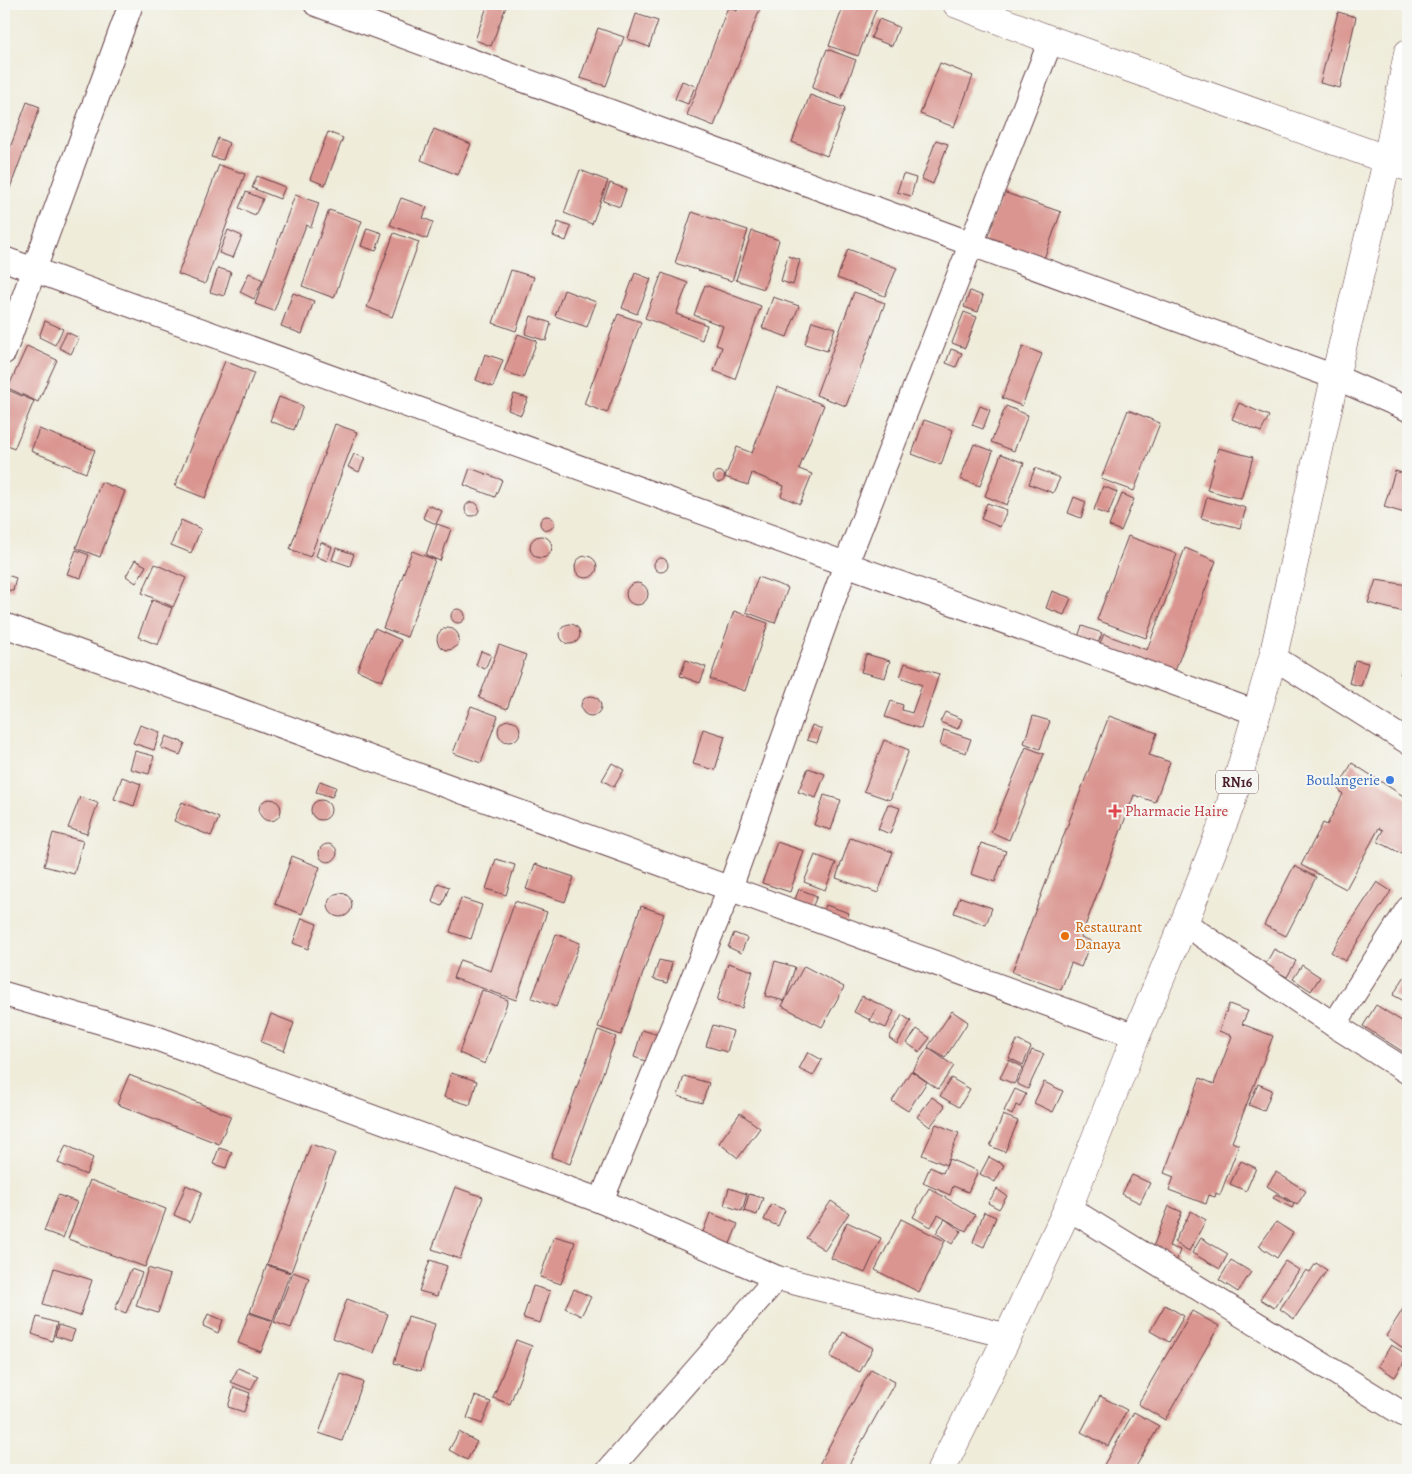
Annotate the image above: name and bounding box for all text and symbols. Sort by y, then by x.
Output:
road number: RN16 [1216,770,1258,794]
place label: Boulangerie [1306,770,1380,790]
marker: Boulangerie [1384,774,1396,786]
place label: Pharmacie Haire [1125,801,1229,821]
marker: Pharmacie Haire [1109,805,1121,817]
place label: Restaurant Danaya [1075,917,1142,954]
marker: Restaurant Danaya [1059,930,1071,942]

